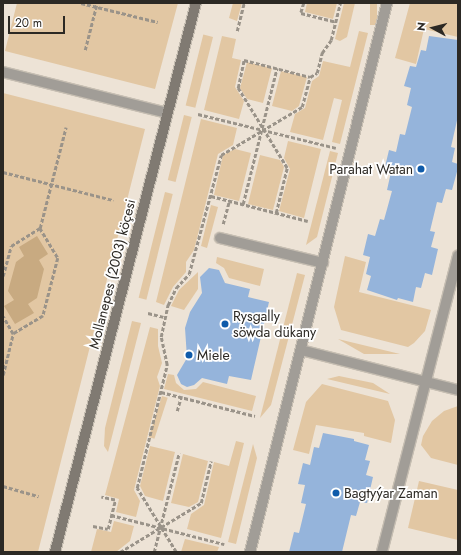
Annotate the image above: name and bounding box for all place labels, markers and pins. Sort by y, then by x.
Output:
place label: Parahat Watan [329,161,413,177]
marker: Parahat Watan [416,164,426,174]
place label: Rysgally söwda dükany [233,308,316,340]
marker: Rysgally söwda dükany [220,319,230,329]
place label: Miele [197,347,230,363]
marker: Miele [184,350,194,360]
place label: Bagtyýar Zaman [344,485,438,501]
marker: Bagtyýar Zaman [331,488,341,498]

